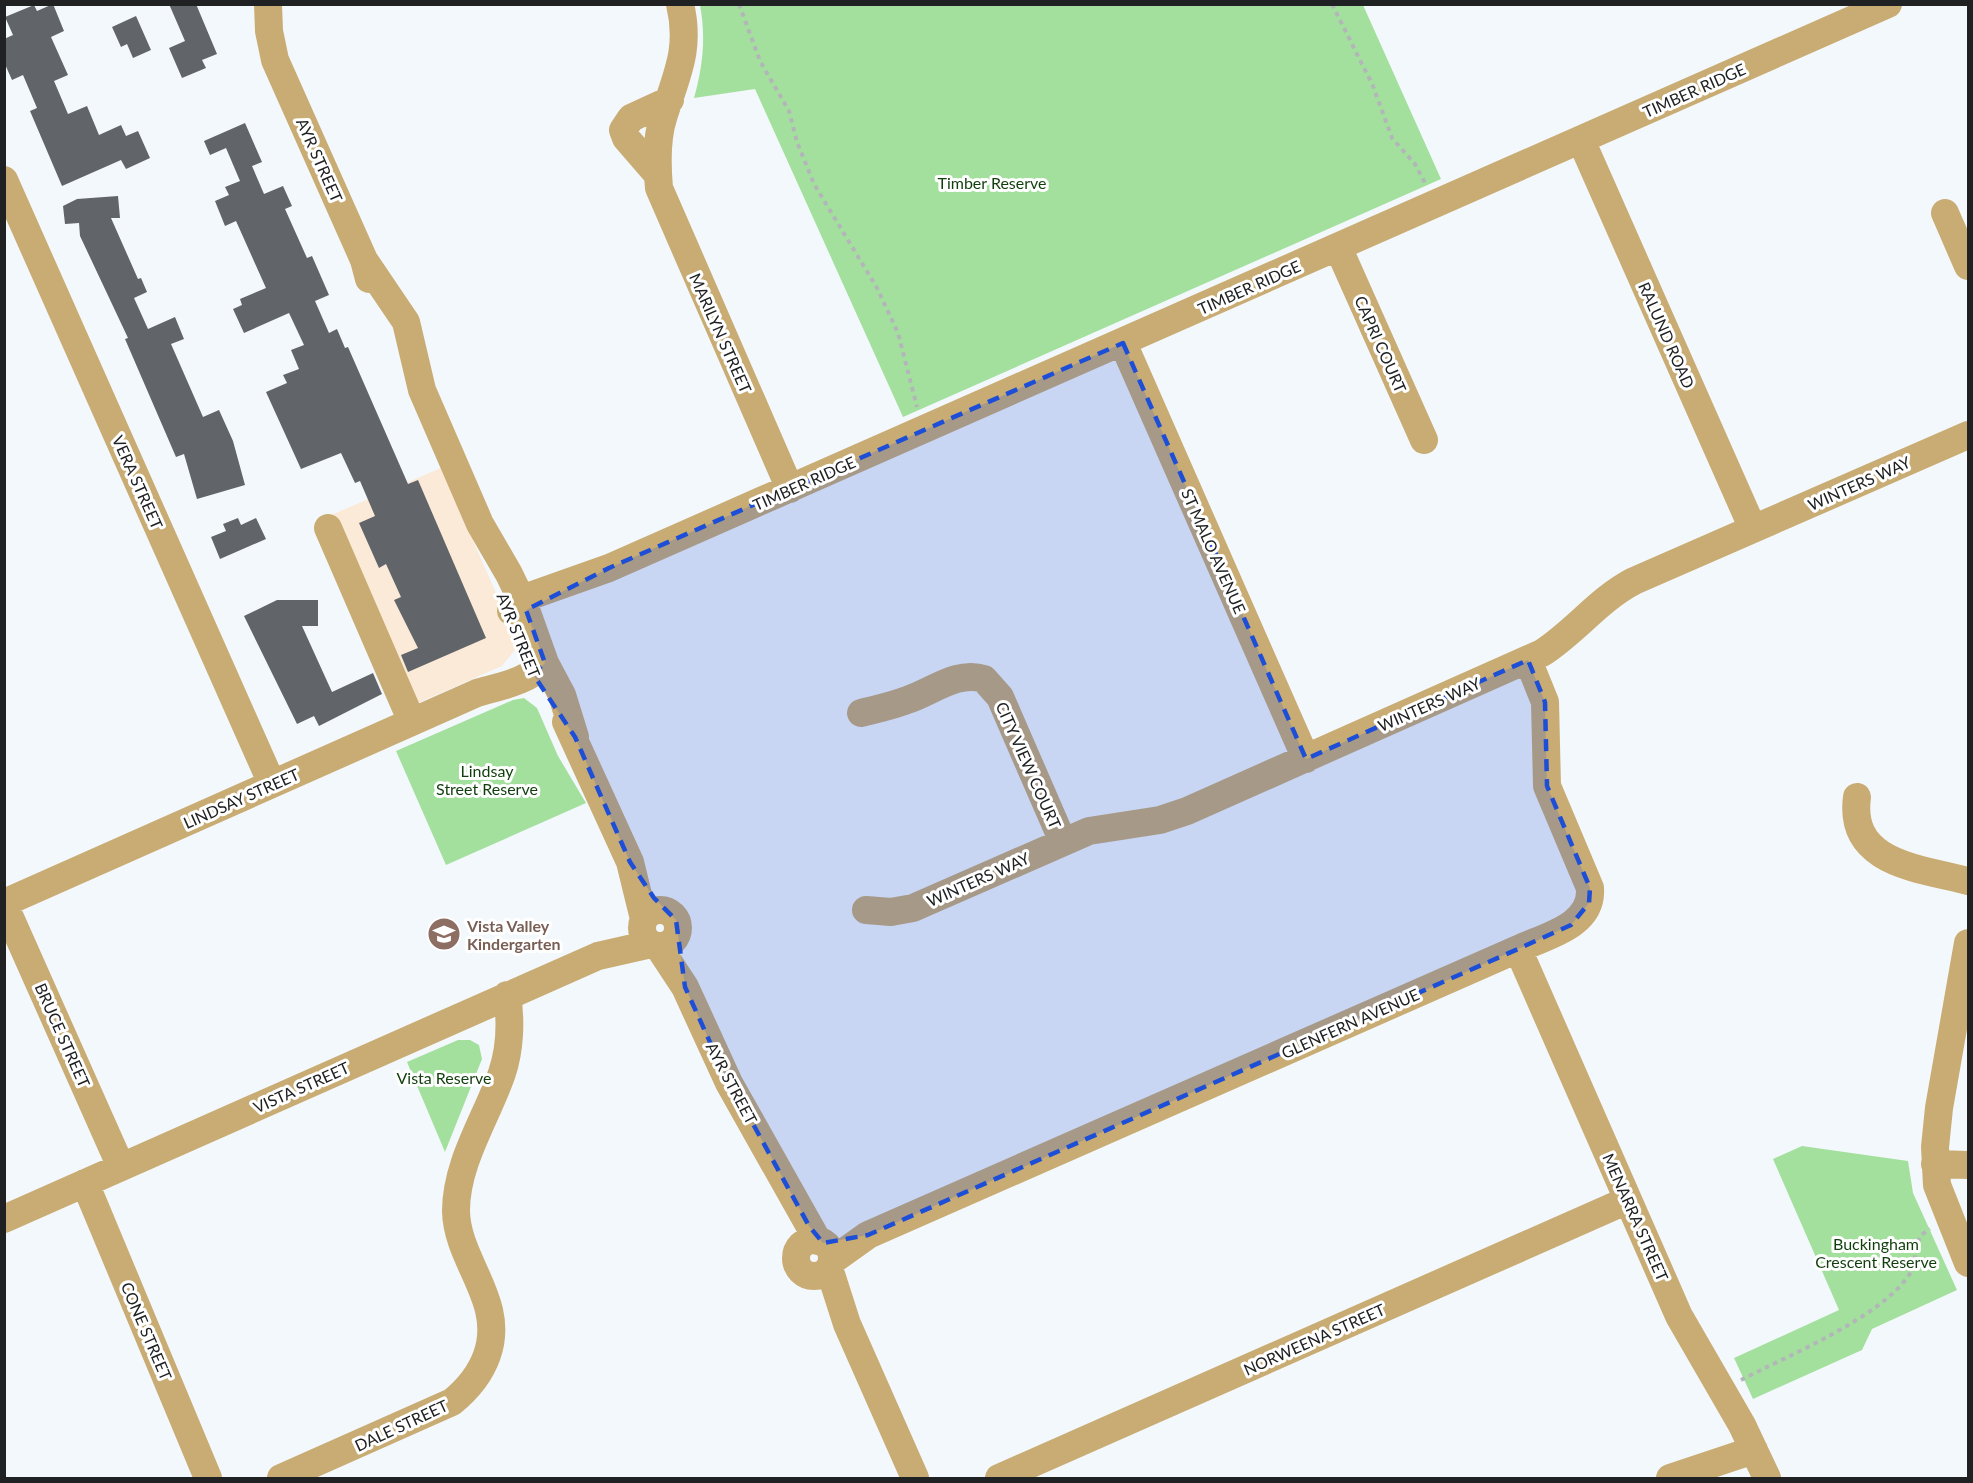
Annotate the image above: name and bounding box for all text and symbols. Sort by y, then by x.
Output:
street label: TIMBER RIDGE [1640,59,1748,121]
street label: AYR STREET [293,115,347,205]
park label: Timber Reserve [937,173,1047,192]
street label: TIMBER RIDGE [1195,256,1303,318]
street label: MARILYN STREET [686,270,756,396]
street label: RALUND ROAD [1635,279,1699,391]
street label: CAPRI COURT [1351,293,1411,396]
street label: VERA STREET [109,432,167,532]
street label: TIMBER RIDGE [750,452,858,514]
street label: WINTERS WAY [1805,452,1913,514]
street label: ST MALO AVENUE [1178,486,1250,616]
street label: AYR STREET [493,590,545,681]
street label: WINTERS WAY [1375,673,1483,735]
street label: CITY VIEW COURT [993,699,1066,832]
park label: Lindsay Street Reserve [436,761,538,798]
street label: LINDSAY STREET [180,764,302,832]
street label: WINTERS WAY [924,848,1032,910]
school or university icon: Vista Valley Kindergarten [426,916,462,952]
place label: Vista Valley Kindergarten [466,916,561,953]
street label: BRUCE STREET [32,980,95,1091]
street label: GLENFERN AVENUE [1278,984,1422,1062]
street label: AYR STREET [703,1039,762,1128]
street label: VISTA STREET [250,1057,352,1117]
park label: Vista Reserve [396,1068,492,1087]
street label: MENARRA STREET [1599,1150,1673,1284]
park label: Buckingham Crescent Reserve [1815,1234,1937,1271]
street label: CONE STREET [118,1279,176,1384]
street label: NORWEENA STREET [1240,1299,1388,1379]
street label: DALE STREET [352,1395,451,1455]

